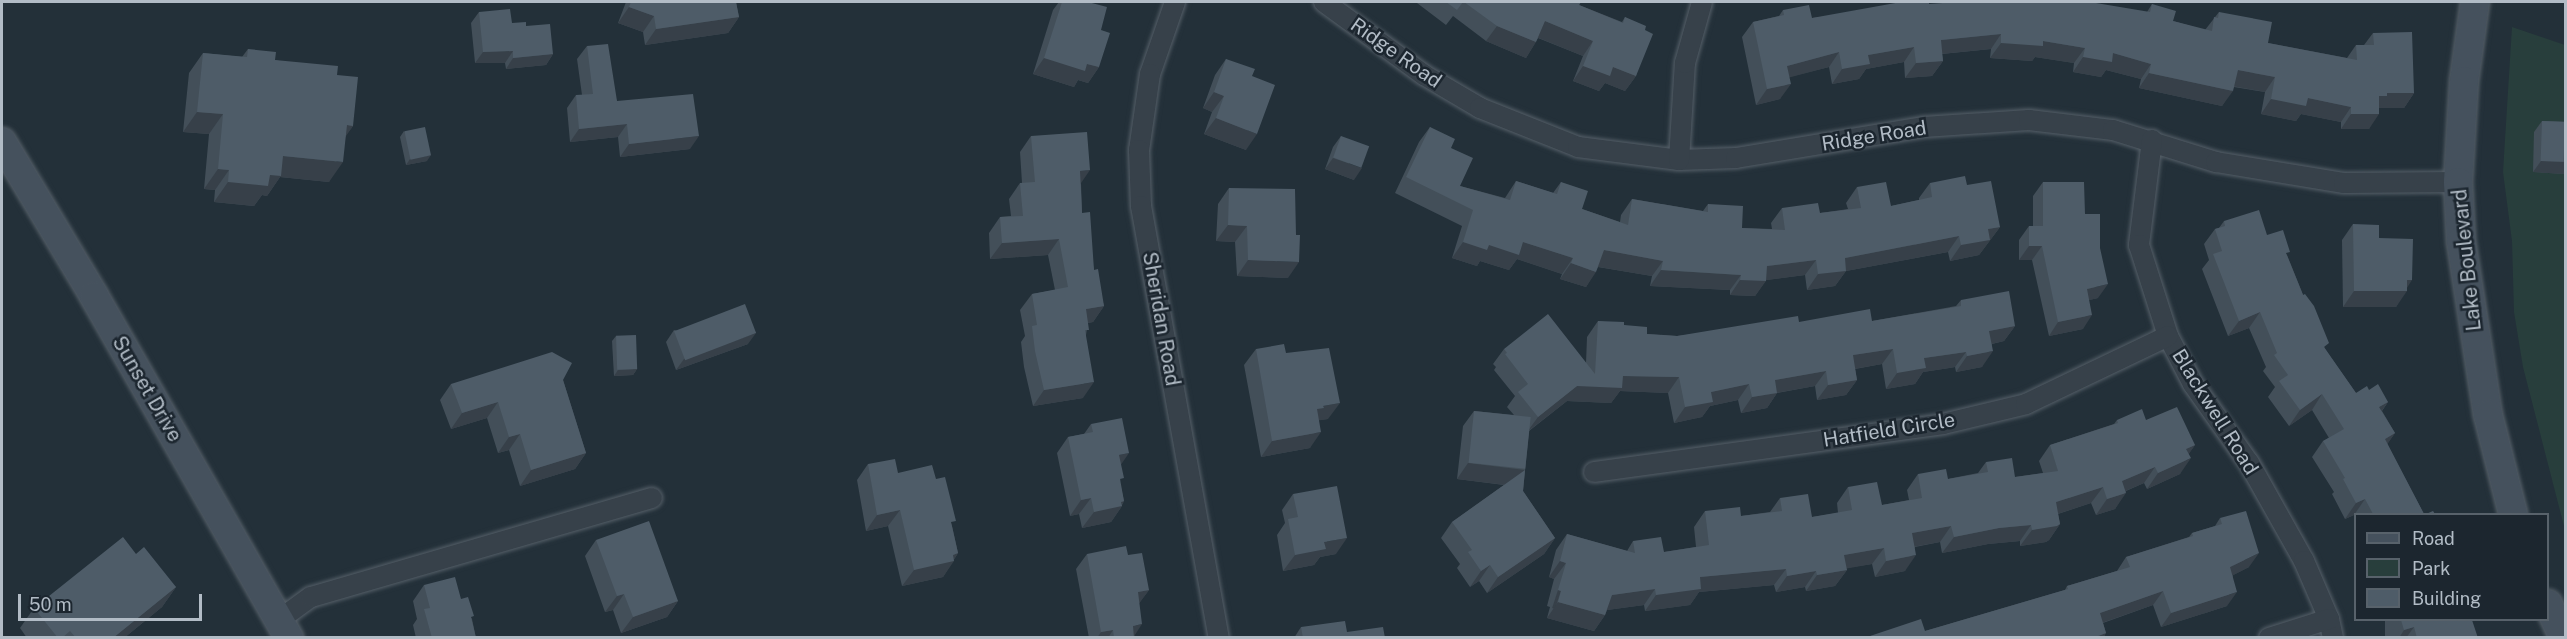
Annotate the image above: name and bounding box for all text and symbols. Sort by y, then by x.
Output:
street label: Ridge Road [1346,13,1446,93]
street label: Ridge Road [1820,116,1928,156]
street label: Lake Boulevard [2448,188,2486,332]
street label: Sheridan Road [1137,250,1185,388]
street label: Sunset Drive [107,332,187,446]
street label: Blackwell Road [2167,345,2263,479]
street label: Hatfield Circle [1821,408,1957,452]
legend [2354,513,2549,621]
text: Road [2412,528,2455,549]
text: Park [2412,558,2450,579]
scale bar [21,582,206,620]
text: Building [2412,588,2481,609]
text: 50 m [29,594,72,615]

